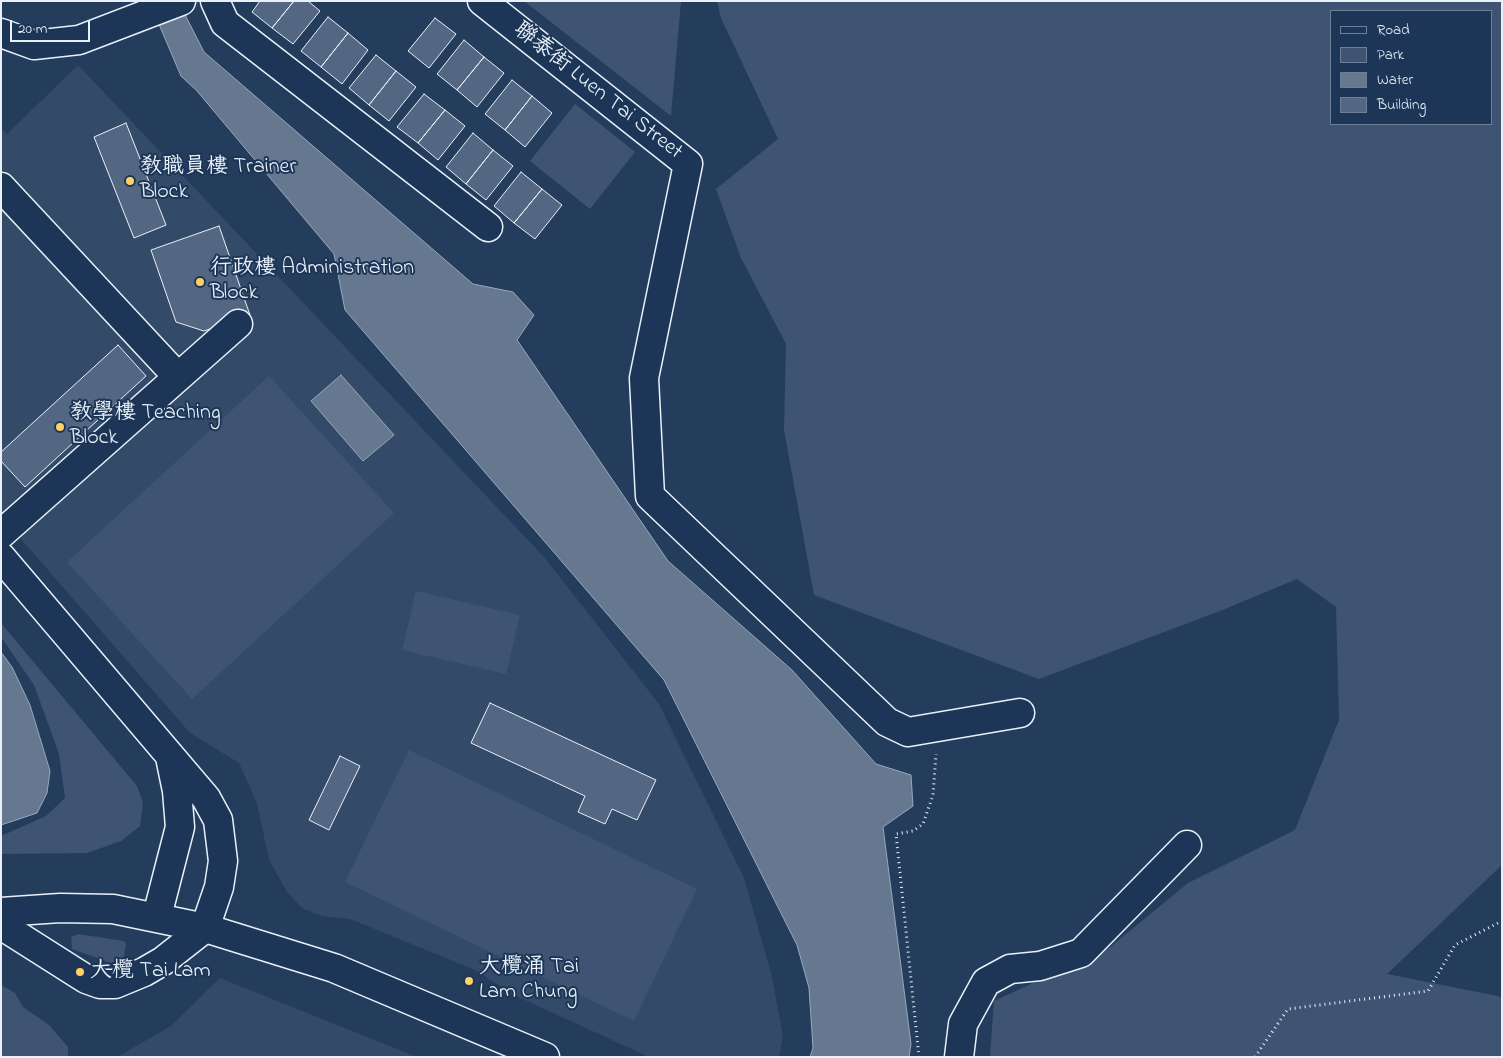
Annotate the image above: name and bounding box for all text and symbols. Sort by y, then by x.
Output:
scale bar [12,10,92,42]
legend [1330,10,1493,125]
text: 20 m [18,18,47,40]
street label: 聯泰街 Luen Tai Street [507,18,687,166]
text: Road [1377,19,1410,41]
text: Park [1377,44,1404,66]
text: Water [1377,69,1413,91]
text: Building [1377,94,1426,116]
place label: 教職員樓 Trainer Block [140,155,296,206]
marker: 教職員樓 Trainer Block [124,175,136,187]
place label: 行政樓 Administration Block [210,256,414,308]
marker: 行政樓 Administration Block [194,276,206,288]
place label: 教學樓 Teaching Block [70,401,221,452]
marker: 教學樓 Teaching Block [54,421,66,433]
place label: 大欖涌 Tai Lam Chung [479,955,579,1006]
place label: 大欖 Tai Lam [90,959,211,985]
marker: 大欖 Tai Lam [74,966,86,978]
marker: 大欖涌 Tai Lam Chung [463,975,475,987]

